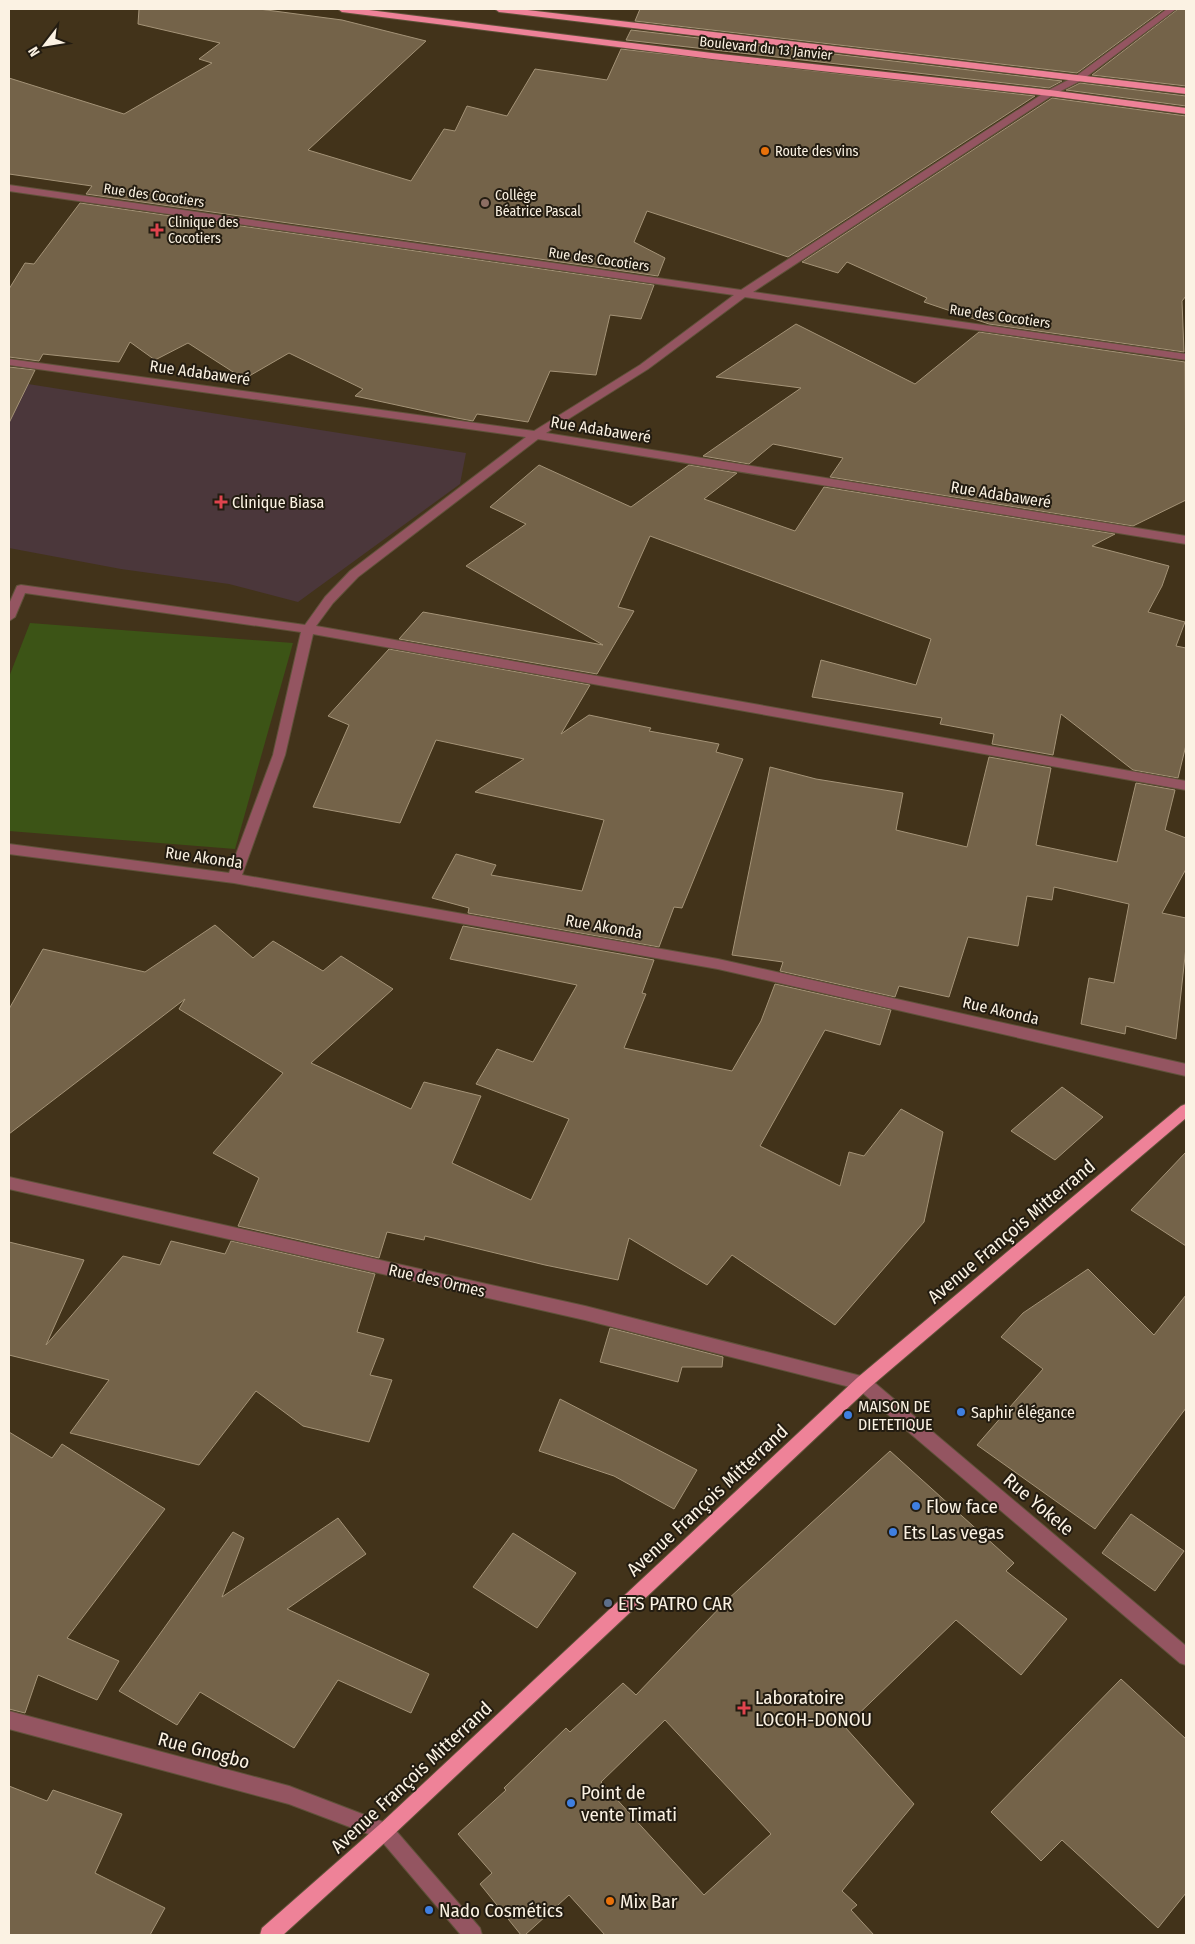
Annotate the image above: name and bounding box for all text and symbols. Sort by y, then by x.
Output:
north arrow [20,20,70,70]
street label: Boulevard du 13 Janvier [699,33,833,64]
text: N [25,43,44,59]
place label: Route des vins [775,143,859,160]
marker: Route des vins [759,145,771,157]
street label: Rue des Cocotiers [102,180,206,211]
place label: Collège Béatrice Pascal [495,187,581,220]
marker: Collège Béatrice Pascal [479,197,491,209]
place label: Clinique des Cocotiers [168,214,239,247]
marker: Clinique des Cocotiers [150,223,164,237]
street label: Rue des Cocotiers [547,244,651,275]
street label: Rue des Cocotiers [948,301,1052,332]
street label: Rue Adabaweré [149,356,251,389]
street label: Rue Adabaweré [549,412,652,447]
street label: Rue Adabaweré [949,477,1052,512]
place label: Clinique Biasa [232,493,325,512]
marker: Clinique Biasa [214,495,228,509]
street label: Rue Akonda [164,843,244,872]
street label: Rue Akonda [564,910,644,943]
street label: Rue Akonda [961,992,1041,1029]
street label: Avenue François Mitterrand [923,1155,1100,1308]
street label: Rue des Ormes [387,1260,487,1301]
place label: MAISON DE DIETETIQUE [858,1397,932,1434]
place label: Saphir élégance [971,1403,1075,1422]
marker: Saphir élégance [955,1406,967,1418]
marker: MAISON DE DIETETIQUE [842,1409,854,1421]
street label: Avenue François Mitterrand [622,1420,793,1581]
street label: Rue Yokele [999,1468,1079,1540]
place label: Flow face [926,1495,998,1518]
marker: Flow face [910,1500,922,1512]
place label: Ets Las vegas [903,1521,1004,1544]
marker: Ets Las vegas [887,1526,899,1538]
place label: ETS PATRO CAR [618,1592,732,1615]
marker: ETS PATRO CAR [602,1597,614,1609]
place label: Laboratoire LOCOH-DONOU [755,1686,872,1731]
street label: Avenue François Mitterrand [326,1697,497,1858]
marker: Laboratoire LOCOH-DONOU [737,1701,751,1715]
street label: Rue Gnogbo [155,1727,252,1774]
place label: Point de vente Timati [581,1781,677,1826]
marker: Point de vente Timati [565,1797,577,1809]
place label: Mix Bar [620,1890,678,1913]
marker: Mix Bar [604,1895,616,1907]
place label: Nado Cosmétics [439,1899,563,1922]
marker: Nado Cosmétics [423,1904,435,1916]

